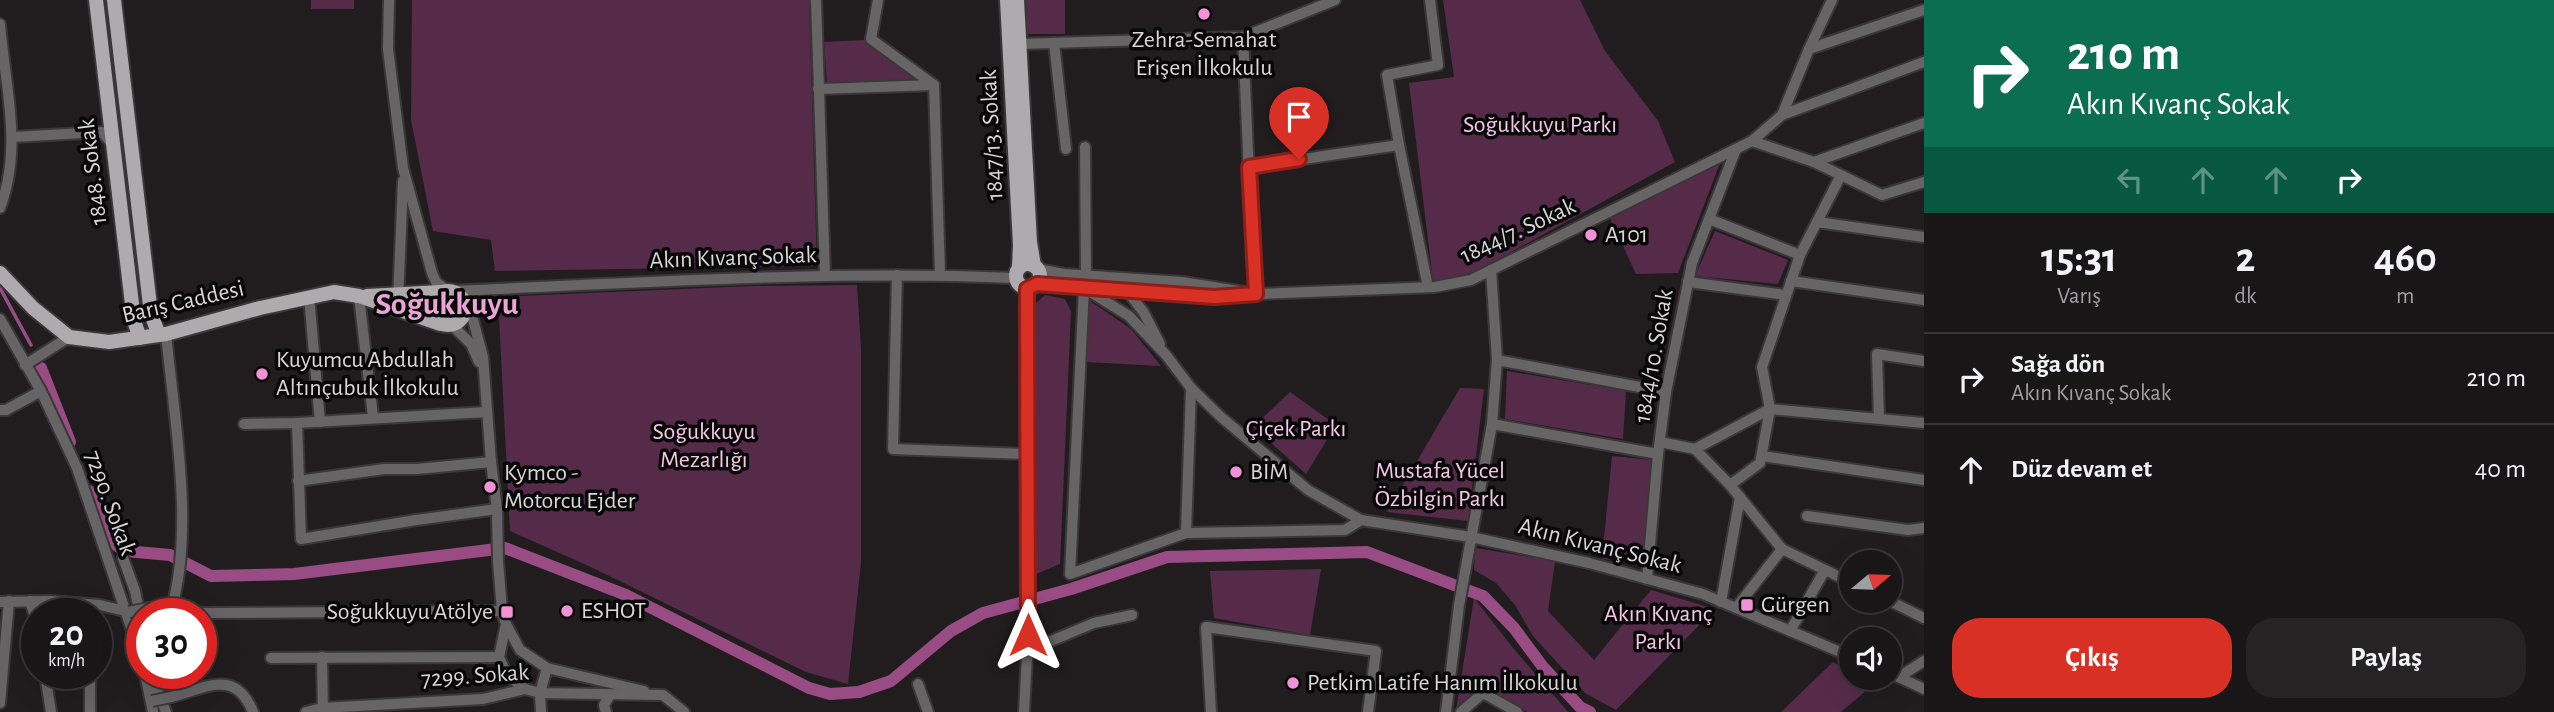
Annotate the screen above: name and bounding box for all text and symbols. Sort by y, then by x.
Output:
marker: Zehra-Semahat Erişen İlkokulu [1196,6,1212,22]
place label: Zehra-Semahat Erişen İlkokulu [1132,28,1277,80]
icon: right [1952,28,2043,119]
text: 210 m [2067,30,2180,79]
street label: 1847/13. Sokak [977,69,1007,201]
pin [1269,87,1329,159]
text: Akın Kıvanç Sokak [2067,88,2290,120]
icon: arrive [1280,98,1318,136]
park label: Soğukkuyu Parkı [1463,113,1617,137]
street label: 1848. Sokak [75,117,111,227]
icon: left [2111,161,2149,199]
icon: ahead [2184,161,2222,199]
icon: ahead [2257,161,2295,199]
icon: right [2330,161,2368,199]
street label: 1844/7. Sokak [1457,194,1579,268]
place label: A101 [1605,223,1648,247]
marker: A101 [1583,227,1599,243]
text: 15:31 [2041,237,2117,279]
text: 2 [2236,237,2255,279]
text: 460 [2374,237,2437,279]
street label: Akın Kıvanç Sokak [649,243,817,273]
street label: Barış Caddesi [120,276,246,328]
text: Varış [2057,285,2101,308]
text: dk [2234,285,2257,308]
text: m [2396,285,2415,308]
street label: 1844/10. Sokak [1630,287,1678,425]
district label: Soğukkuyu [375,288,519,320]
place label: Kuyumcu Abdullah Altınçubuk İlkokulu [276,348,459,400]
text: Sağa dön [2011,351,2105,377]
icon: right [1952,360,1990,398]
text: 210 m [2466,365,2526,391]
marker: Kuyumcu Abdullah Altınçubuk İlkokulu [254,366,270,382]
text: Akın Kıvanç Sokak [2011,382,2171,405]
park label: Çiçek Parkı [1246,417,1346,441]
park label: Soğukkuyu Mezarlığı [653,420,755,472]
street label: 7290. Sokak [80,447,140,559]
icon: ahead [1952,451,1990,489]
text: Düz devam et [2011,456,2152,482]
text: 40 m [2475,456,2526,482]
place label: BİM [1250,459,1288,484]
park label: Mustafa Yücel Özbilgin Parkı [1375,459,1505,511]
place label: Kymco - Motorcu Ejder [504,461,636,513]
marker: BİM [1228,464,1244,480]
marker: Kymco - Motorcu Ejder [482,479,498,495]
street label: Akın Kıvanç Sokak [1516,514,1684,578]
north arrow [1839,550,1902,612]
map controls [1839,550,1902,690]
place label: Gürgen [1761,593,1830,617]
marker: Gürgen [1739,597,1755,613]
speed limit sign: 30 [126,598,217,689]
position arrow [991,598,1065,672]
place label: ESHOT [581,599,646,623]
place label: Soğukkuyu Atölye [327,600,493,624]
park label: Akın Kıvanç Parkı [1604,602,1712,654]
marker: ESHOT [559,603,575,619]
marker: Soğukkuyu Atölye [499,604,515,620]
text: 20 [49,617,84,652]
button: Çıkış [1952,618,2232,698]
button: Paylaş [2246,618,2526,698]
button: sound [1839,627,1902,690]
text: km/h [48,652,85,670]
street label: 7299. Sokak [420,660,530,692]
place label: Petkim Latife Hanım İlkokulu [1307,670,1578,695]
marker: Petkim Latife Hanım İlkokulu [1285,675,1301,691]

